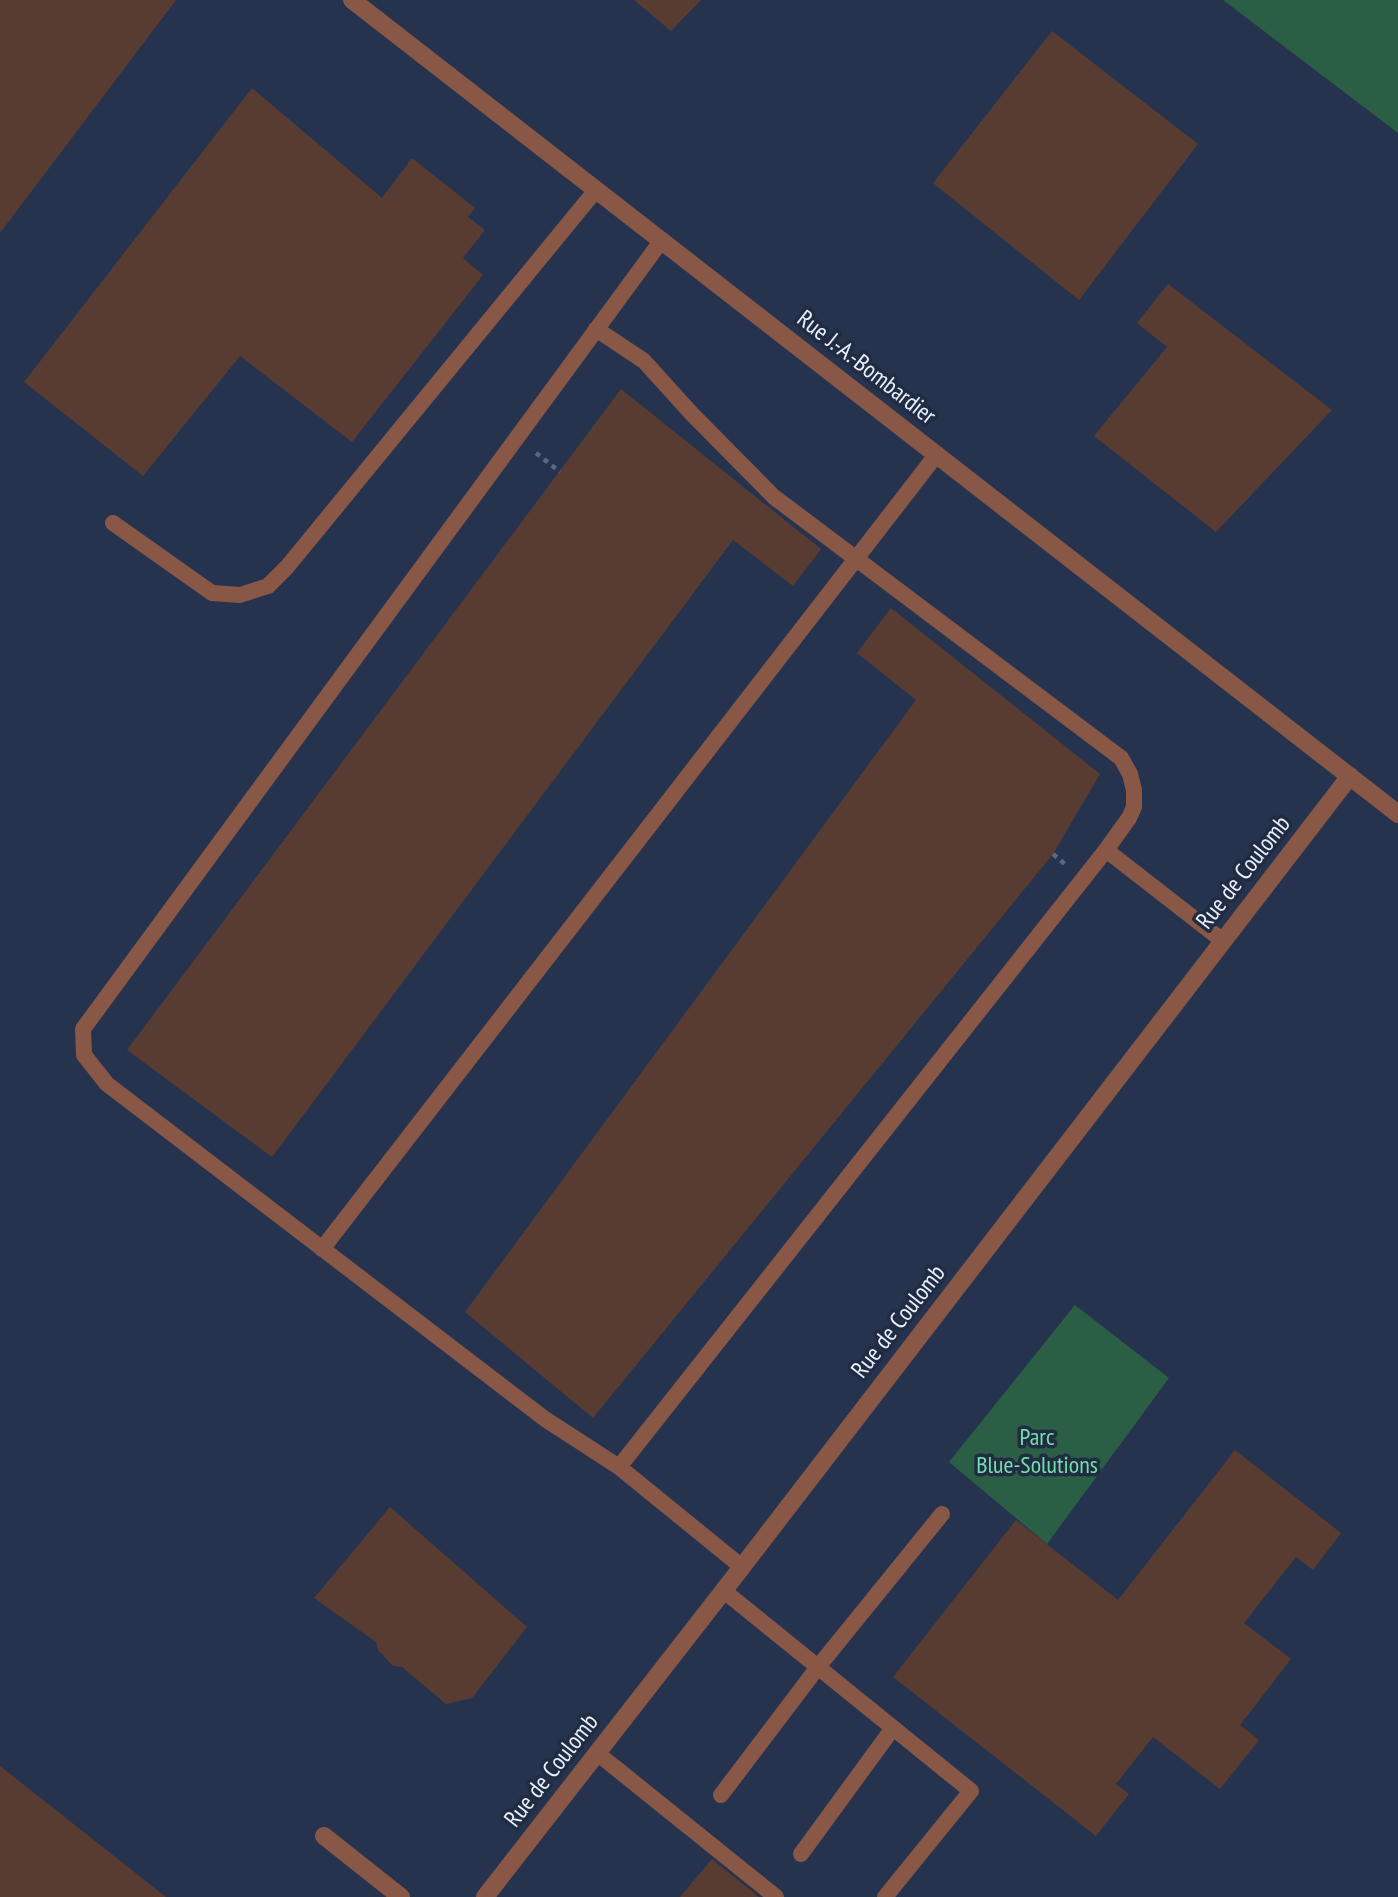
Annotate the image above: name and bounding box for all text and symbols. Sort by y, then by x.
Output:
street label: Rue J.-A.-Bombardier [791,305,941,431]
street label: Rue de Coulomb [1191,811,1297,935]
street label: Rue de Coulomb [846,1260,952,1384]
park label: Parc Blue-Solutions [976,1424,1098,1480]
street label: Rue de Coulomb [499,1709,605,1833]

